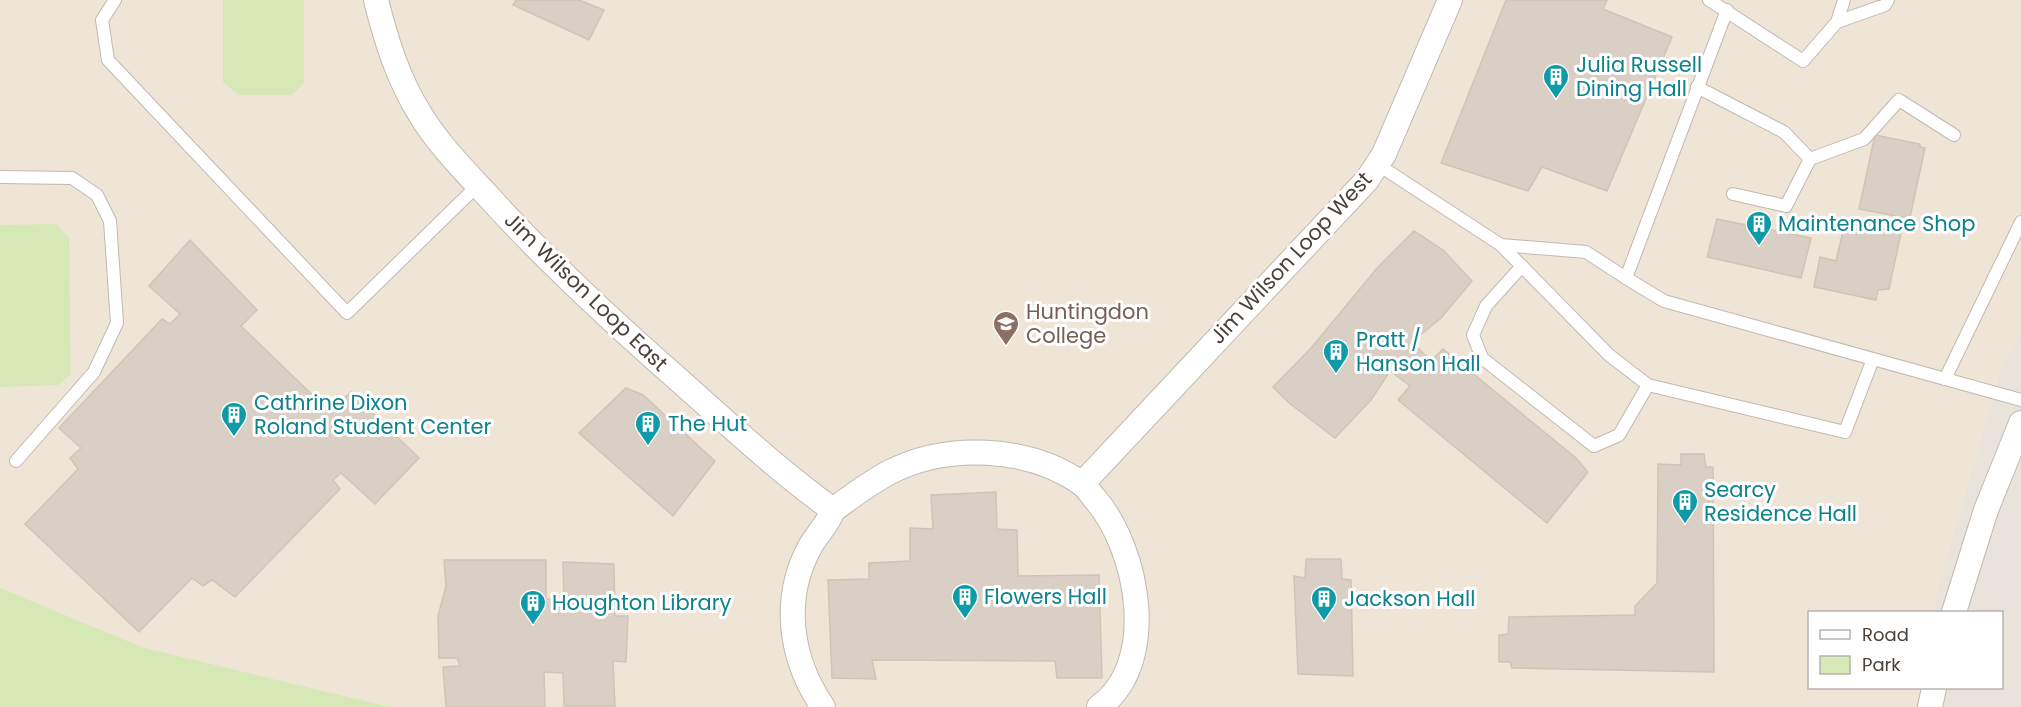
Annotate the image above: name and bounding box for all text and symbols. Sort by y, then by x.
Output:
place label: Julia Russell Dining Hall [1576,50,1702,103]
building icon: Julia Russell Dining Hall [1541,62,1571,100]
street label: Jim Wilson Loop West [1203,165,1378,350]
street label: Jim Wilson Loop East [498,206,675,377]
building icon: Maintenance Shop [1744,209,1774,247]
place label: Maintenance Shop [1778,209,1975,238]
place label: Huntingdon College [1026,297,1149,350]
school or university icon: Huntingdon College [991,309,1021,347]
place label: Pratt / Hanson Hall [1356,325,1481,378]
building icon: Pratt / Hanson Hall [1321,337,1351,375]
place label: Cathrine Dixon Roland Student Center [254,388,491,441]
building icon: Cathrine Dixon Roland Student Center [219,400,249,438]
building icon: The Hut [633,409,663,447]
place label: The Hut [668,409,747,438]
place label: Searcy Residence Hall [1704,475,1857,528]
building icon: Searcy Residence Hall [1670,487,1700,525]
building icon: Flowers Hall [950,582,980,620]
place label: Flowers Hall [984,582,1107,611]
building icon: Jackson Hall [1309,584,1339,622]
place label: Jackson Hall [1344,584,1475,613]
building icon: Houghton Library [518,588,548,626]
place label: Houghton Library [552,588,731,617]
legend [1808,611,2003,689]
text: Road [1862,622,1909,647]
text: Park [1862,652,1901,677]

